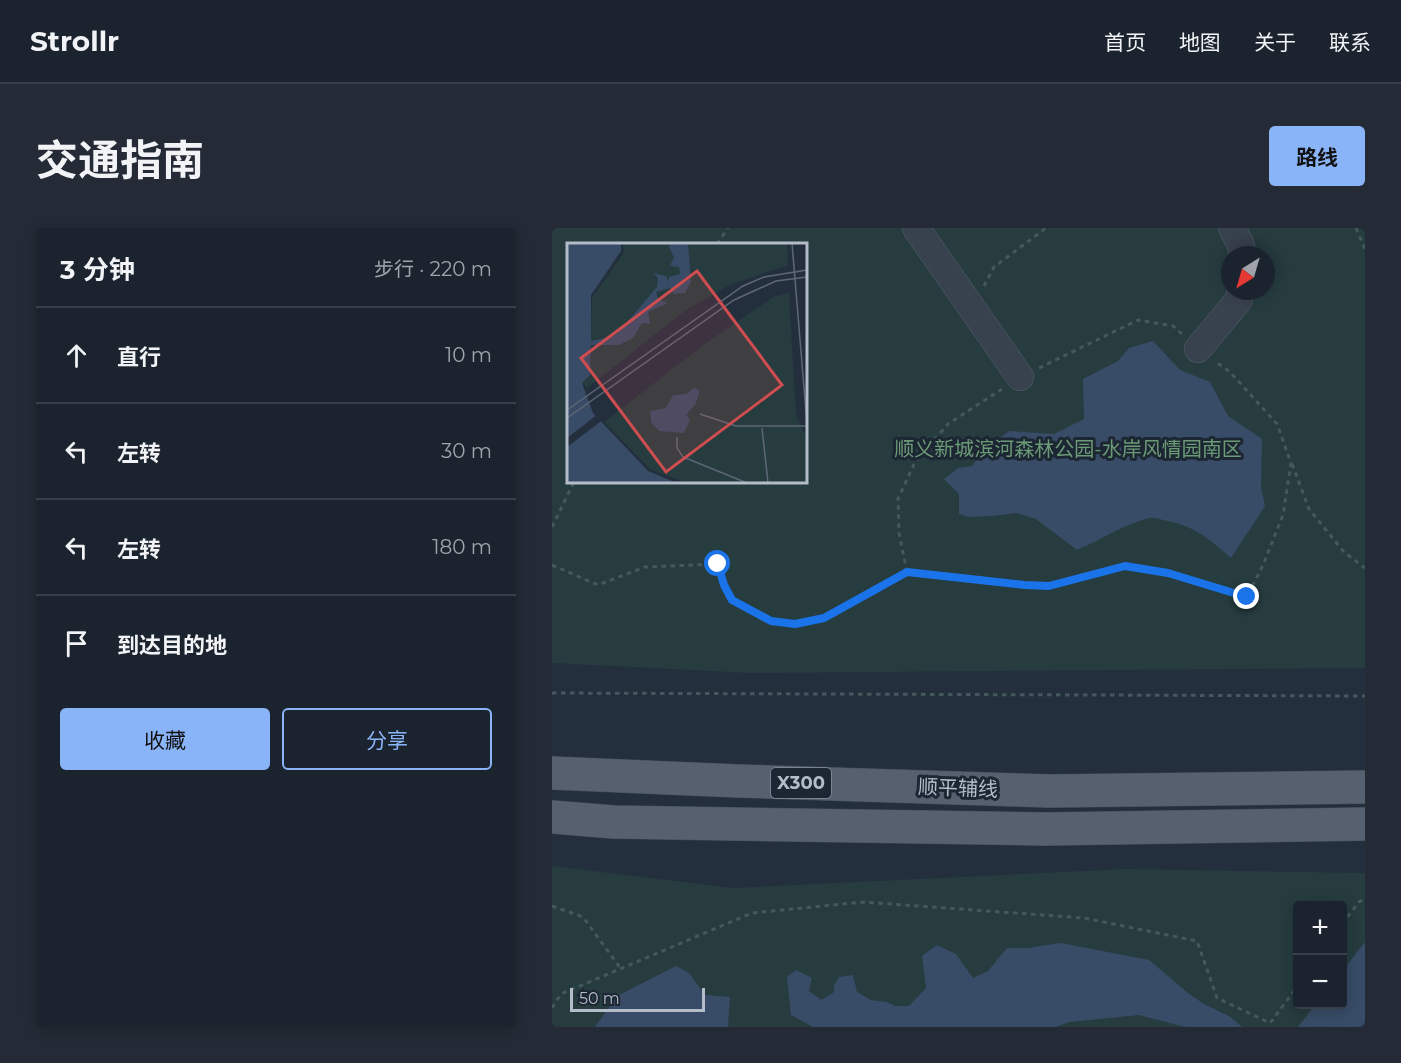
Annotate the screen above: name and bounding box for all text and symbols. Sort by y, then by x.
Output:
text: Strollr [30,24,119,58]
text: 首页 [1104,30,1146,55]
text: 地图 [1179,30,1221,55]
text: 关于 [1254,30,1296,55]
text: 联系 [1329,30,1371,55]
button: 路线 [1269,126,1365,186]
text: 交通指南 [36,134,204,186]
inset map [567,243,807,483]
north arrow [1221,246,1275,300]
text: 3 分钟 [60,254,135,286]
text: 步行 · 220 m [374,257,492,281]
icon: ahead [60,339,93,372]
text: 10 m [445,343,492,367]
text: 直行 [117,344,161,371]
icon: left [60,435,93,468]
park label: 顺义新城滨河森林公园-水岸风情园南区 [894,437,1242,461]
text: 30 m [441,439,492,463]
text: 左转 [117,440,161,467]
icon: left [60,531,93,564]
text: 180 m [432,535,492,559]
text: 左转 [117,536,161,563]
route start [704,550,730,576]
route end [1233,583,1259,609]
icon: arrive [60,627,93,660]
text: 到达目的地 [117,632,227,659]
button: 收藏 [60,708,270,770]
button: 分享 [282,708,492,770]
road number: X300 [771,768,831,798]
street label: 顺平辅线 [918,775,998,801]
map controls [1293,901,1347,1009]
button: + [1293,901,1347,955]
button: − [1293,955,1347,1009]
scale bar [570,985,705,1012]
text: 50 m [579,989,620,1008]

